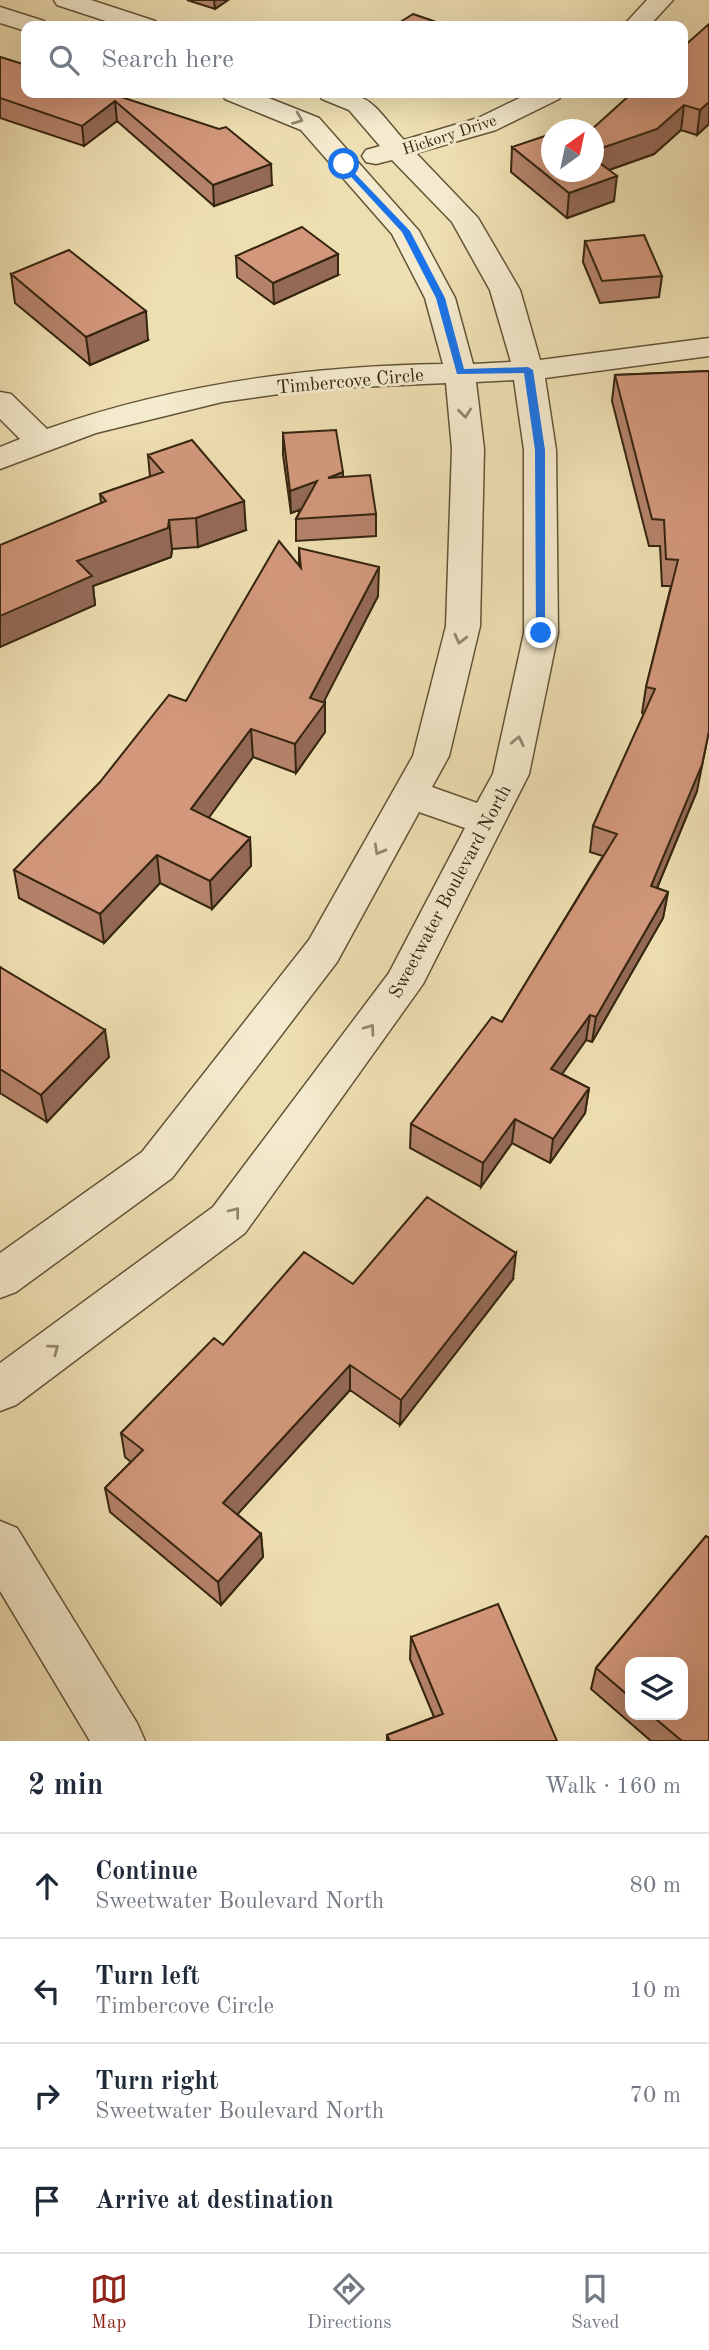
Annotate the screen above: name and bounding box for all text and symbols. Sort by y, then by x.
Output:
search box [21,21,688,98]
icon: search [45,41,83,79]
text: Search here [101,47,234,73]
one-way arrow [291,110,303,124]
street label: Hickory Drive [400,113,499,159]
north arrow [541,119,604,182]
route start [328,148,359,179]
street label: Timbercove Circle [276,367,425,398]
one-way arrow [457,407,472,418]
route end [525,617,556,648]
one-way arrow [454,633,468,645]
one-way arrow [510,735,525,747]
street label: Sweetwater Boulevard North [387,782,516,1002]
one-way arrow [374,843,387,855]
one-way arrow [362,1024,374,1036]
one-way arrow [226,1207,239,1219]
one-way arrow [47,1345,59,1358]
map controls [625,1657,688,1720]
button: layers [625,1657,688,1720]
text: 2 min [28,1771,103,1801]
text: Walk · 160 m [545,1775,681,1798]
text: Continue [95,1859,198,1885]
icon: ahead [28,1867,66,1905]
text: 80 m [630,1874,681,1897]
text: Sweetwater Boulevard North [95,1890,384,1913]
text: Turn left [95,1964,200,1990]
icon: left [28,1972,66,2010]
text: 10 m [630,1979,681,2002]
text: Timbercove Circle [95,1995,274,2018]
text: Turn right [95,2069,218,2095]
icon: right [28,2077,66,2115]
text: 70 m [630,2084,681,2107]
text: Sweetwater Boulevard North [95,2100,384,2123]
icon: arrive [28,2182,66,2220]
text: Arrive at destination [95,2188,334,2214]
tab: Map [90,2270,128,2335]
tab: Directions [307,2270,392,2335]
tab: Saved [571,2270,619,2335]

